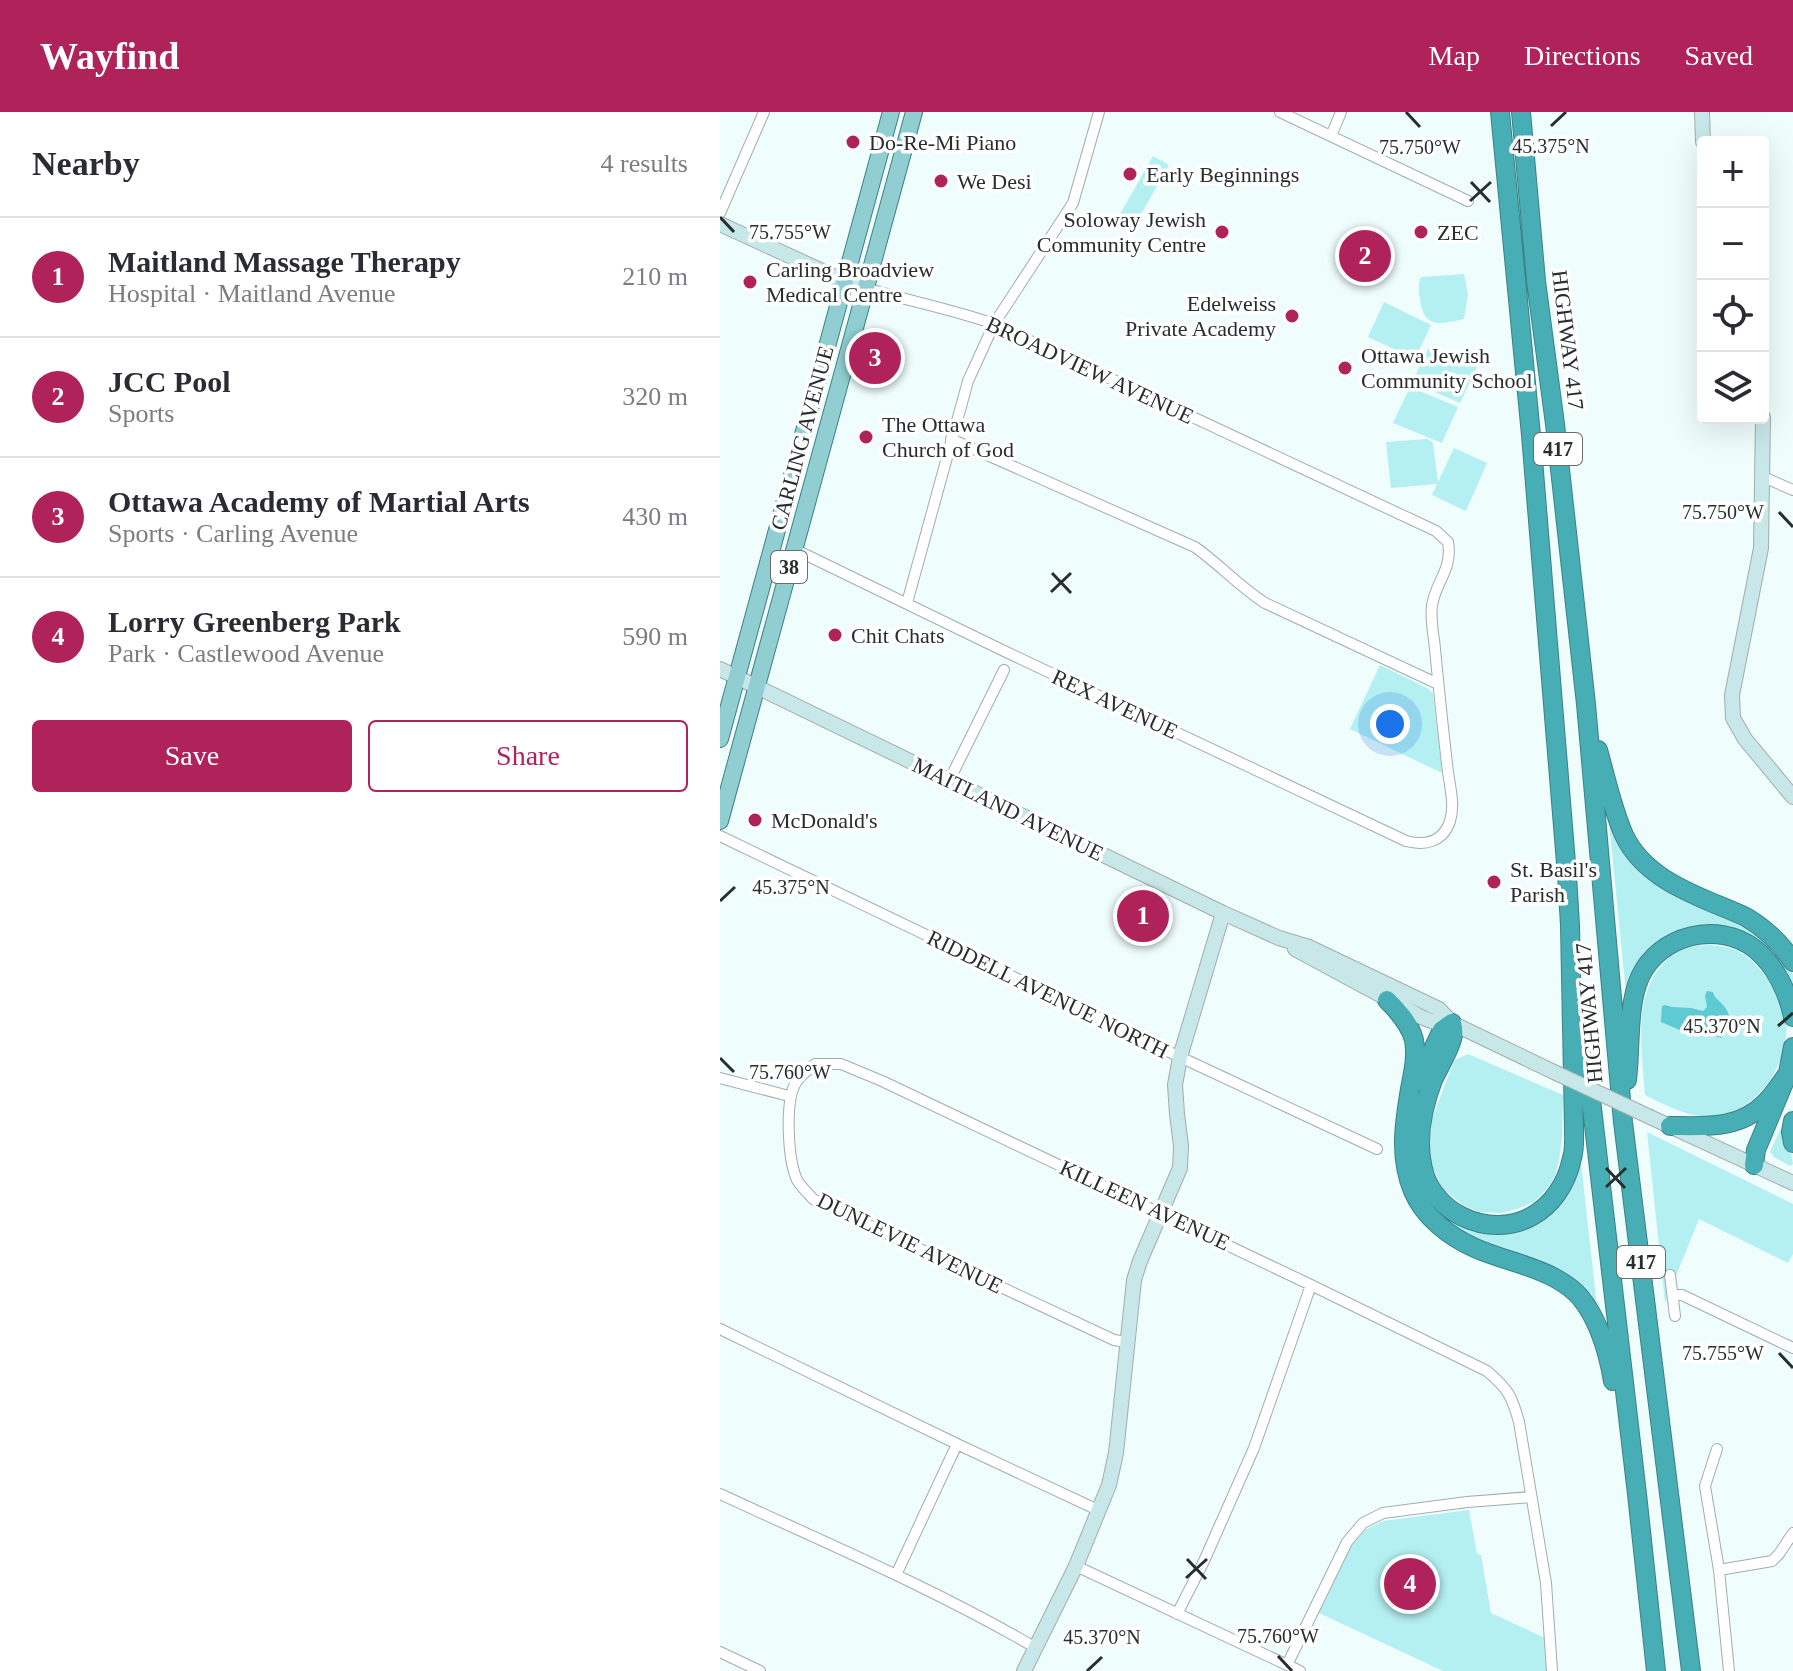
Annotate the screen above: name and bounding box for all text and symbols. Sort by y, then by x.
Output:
text: Wayfind [40,35,179,77]
text: Map [1429,40,1480,71]
text: Directions [1524,40,1641,71]
text: Saved [1685,40,1753,71]
place label: Do-Re-Mi Piano [869,130,1016,155]
marker: Do-Re-Mi Piano [844,133,862,151]
text: 45.375°N [1512,135,1590,157]
text: 75.750°W [1379,136,1461,158]
map controls [1697,136,1769,424]
button: + [1697,136,1769,208]
text: Nearby [32,145,140,182]
text: 4 results [601,149,688,178]
place label: Early Beginnings [1146,162,1299,187]
marker: Early Beginnings [1121,165,1139,183]
place label: We Desi [957,169,1032,194]
marker: We Desi [932,172,950,190]
place label: Soloway Jewish Community Centre [1037,207,1206,257]
button: − [1697,208,1769,280]
place label: ZEC [1437,220,1479,245]
text: 75.755°W [749,221,831,243]
marker: Soloway Jewish Community Centre [1213,223,1231,241]
marker: ZEC [1412,223,1430,241]
pin: 2 [1339,226,1391,286]
text: Maitland Massage Therapy [108,245,461,278]
place label: Carling Broadview Medical Centre [766,257,934,307]
text: 1 [52,262,65,291]
text: 210 m [622,262,688,291]
street label: HIGHWAY 417 [1547,269,1589,411]
marker: Carling Broadview Medical Centre [741,273,759,291]
text: Hospital · Maitland Avenue [108,279,396,308]
button: locate [1697,280,1769,352]
place label: Edelweiss Private Academy [1125,291,1276,341]
marker: Edelweiss Private Academy [1283,307,1301,325]
street label: BROADVIEW AVENUE [982,311,1198,429]
pin: 3 [849,328,901,388]
street label: CARLING AVENUE [765,343,839,533]
place label: Ottawa Jewish Community School [1361,343,1533,393]
button: layers [1697,352,1769,424]
marker: Ottawa Jewish Community School [1336,359,1354,377]
text: JCC Pool [108,365,231,398]
text: 2 [52,382,65,411]
text: 320 m [622,382,688,411]
text: Sports [108,399,174,428]
place label: The Ottawa Church of God [882,412,1014,462]
marker: The Ottawa Church of God [857,428,875,446]
road number: 417 [1534,433,1582,465]
text: Ottawa Academy of Martial Arts [108,485,530,518]
text: 75.750°W [1682,501,1764,523]
text: 3 [52,502,65,531]
text: 430 m [622,502,688,531]
text: Sports · Carling Avenue [108,519,358,548]
road number: 38 [771,551,807,583]
text: Lorry Greenberg Park [108,605,401,638]
text: 4 [52,622,65,651]
text: 590 m [622,622,688,651]
place label: Chit Chats [851,623,945,648]
marker: Chit Chats [826,626,844,644]
text: Park · Castlewood Avenue [108,639,384,668]
street label: REX AVENUE [1048,664,1182,744]
your location [1370,704,1410,744]
button: Save [32,720,352,792]
button: Share [368,720,688,792]
street label: MAITLAND AVENUE [909,752,1107,866]
place label: McDonald's [771,808,878,833]
marker: McDonald's [746,811,764,829]
place label: St. Basil's Parish [1510,857,1597,907]
marker: St. Basil's Parish [1485,873,1503,891]
text: 45.375°N [752,876,830,898]
pin: 1 [1117,886,1169,946]
street label: RIDDELL AVENUE NORTH [923,925,1173,1063]
street label: HIGHWAY 417 [1570,942,1608,1084]
text: 45.370°N [1683,1015,1761,1037]
text: 75.760°W [749,1061,831,1083]
street label: KILLEEN AVENUE [1056,1155,1234,1255]
street label: DUNLEVIE AVENUE [813,1187,1007,1299]
road number: 417 [1617,1246,1665,1278]
text: 75.755°W [1682,1342,1764,1364]
pin: 4 [1384,1554,1436,1614]
text: 75.760°W [1237,1625,1319,1647]
text: 45.370°N [1063,1626,1141,1648]

